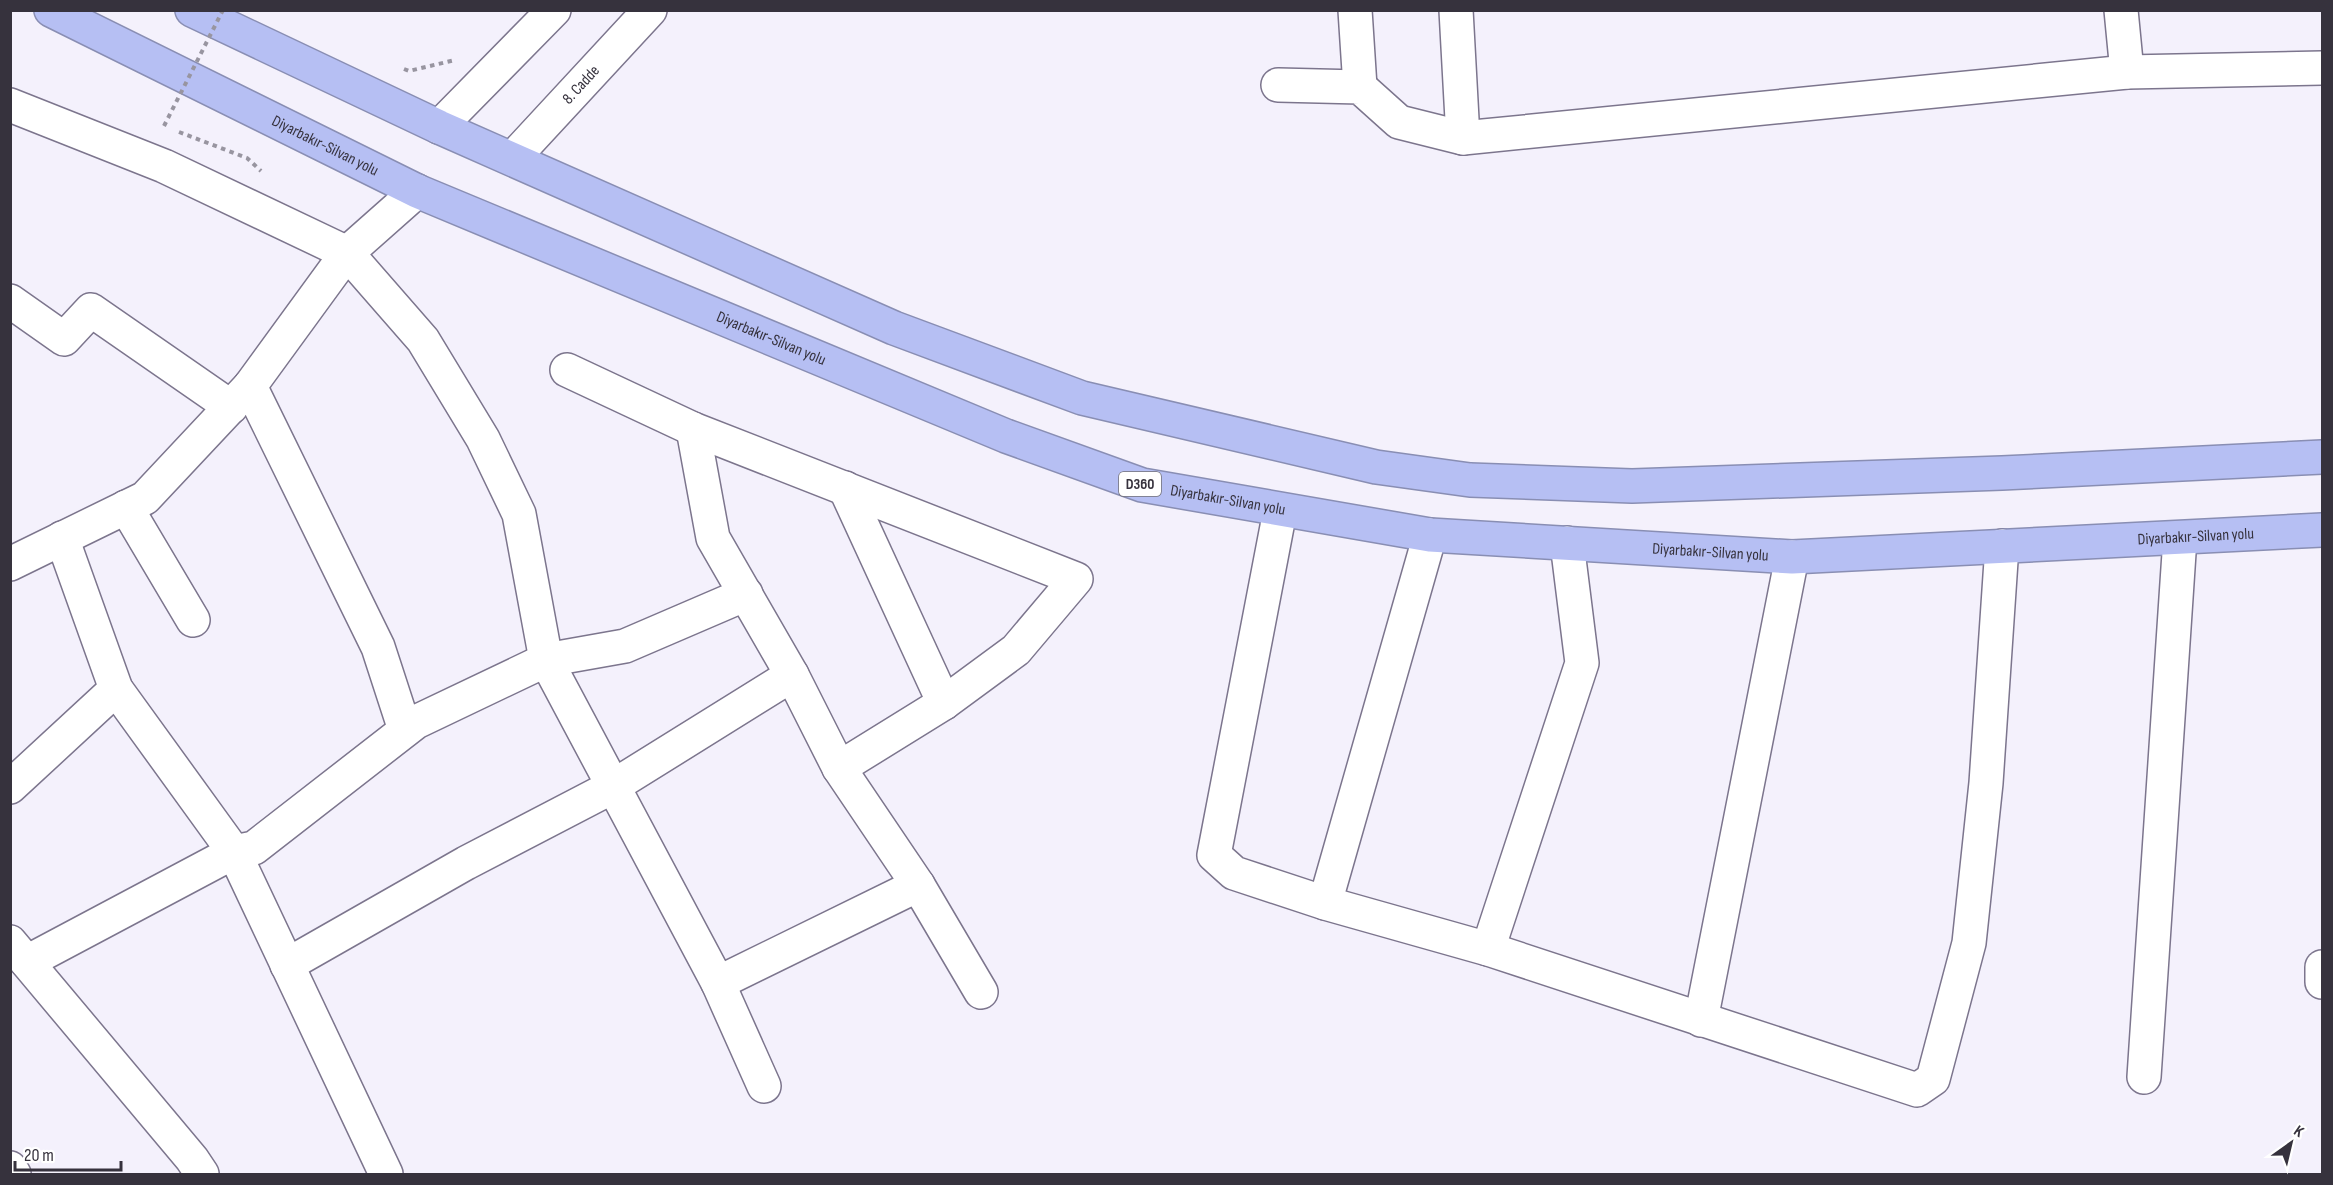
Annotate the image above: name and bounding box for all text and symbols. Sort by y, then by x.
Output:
street label: 8. Cadde [558,61,604,108]
street label: Diyarbakır-Silvan yolu [269,111,382,180]
street label: Diyarbakır-Silvan yolu [714,307,829,370]
road number: D360 [1119,472,1161,496]
street label: Diyarbakır-Silvan yolu [1169,481,1287,519]
street label: Diyarbakır-Silvan yolu [2137,524,2254,549]
street label: Diyarbakır-Silvan yolu [1652,539,1769,565]
north arrow [2261,1113,2321,1173]
text: K [2290,1122,2307,1142]
scale bar [15,1134,122,1172]
text: 20 m [24,1145,54,1166]

